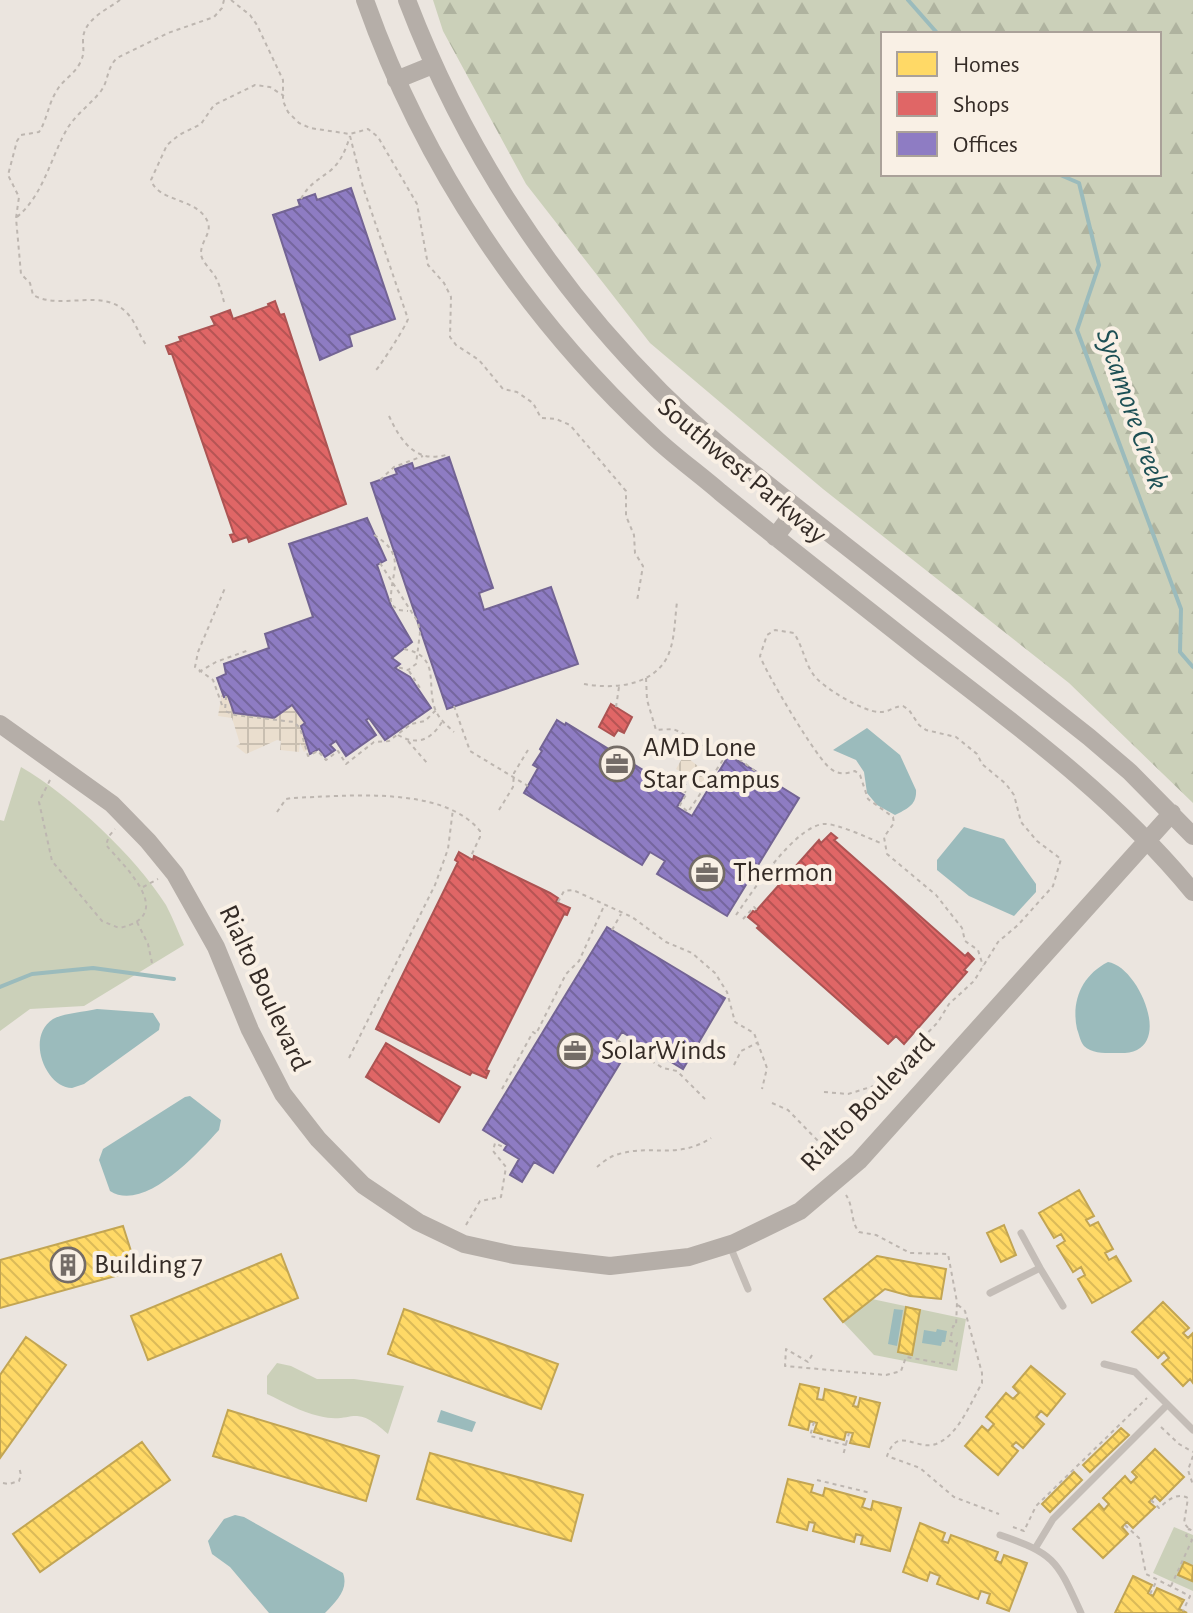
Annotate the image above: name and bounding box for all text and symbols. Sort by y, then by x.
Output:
legend [881,32,1161,176]
text: Homes [953,53,1020,77]
text: Shops [953,93,1009,117]
text: Offices [953,133,1018,157]
water label: Sycamore Creek [1090,325,1174,493]
street label: Southwest Parkway [652,393,832,549]
place label: AMD Lone Star Campus [643,734,780,794]
office icon: AMD Lone Star Campus [598,745,636,783]
office icon: Thermon [688,854,726,892]
place label: Thermon [733,859,833,887]
street label: Rialto Boulevard [213,901,315,1075]
street label: Rialto Boulevard [796,1029,940,1177]
office icon: SolarWinds [556,1032,594,1070]
place label: SolarWinds [601,1037,726,1065]
building icon: Building 7 [49,1246,87,1284]
place label: Building 7 [94,1251,203,1279]

